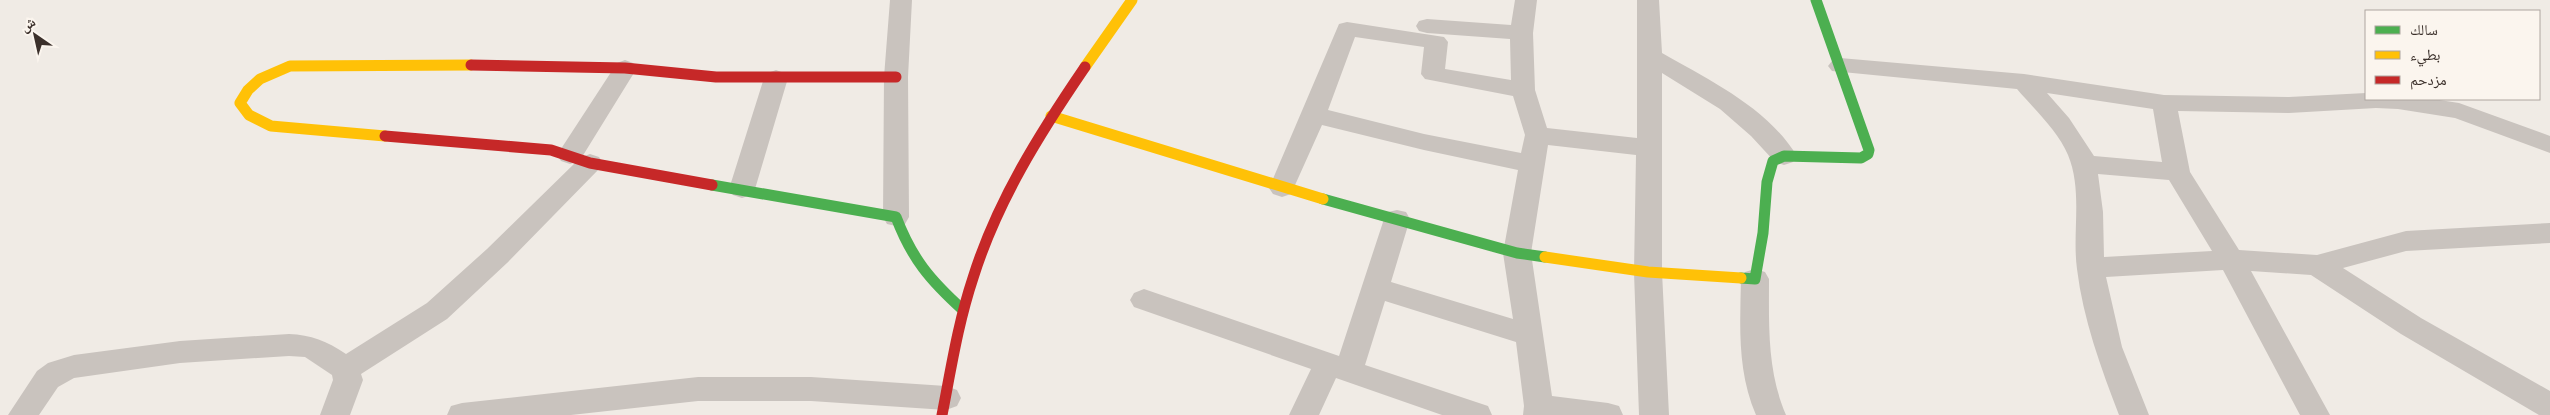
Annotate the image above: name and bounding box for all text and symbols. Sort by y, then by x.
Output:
north arrow [10,10,60,60]
legend [2365,10,2540,100]
text: ش [17,13,39,36]
text: سالك [2410,20,2438,39]
text: بطيء [2410,45,2440,67]
text: مزدحم [2410,70,2447,90]

